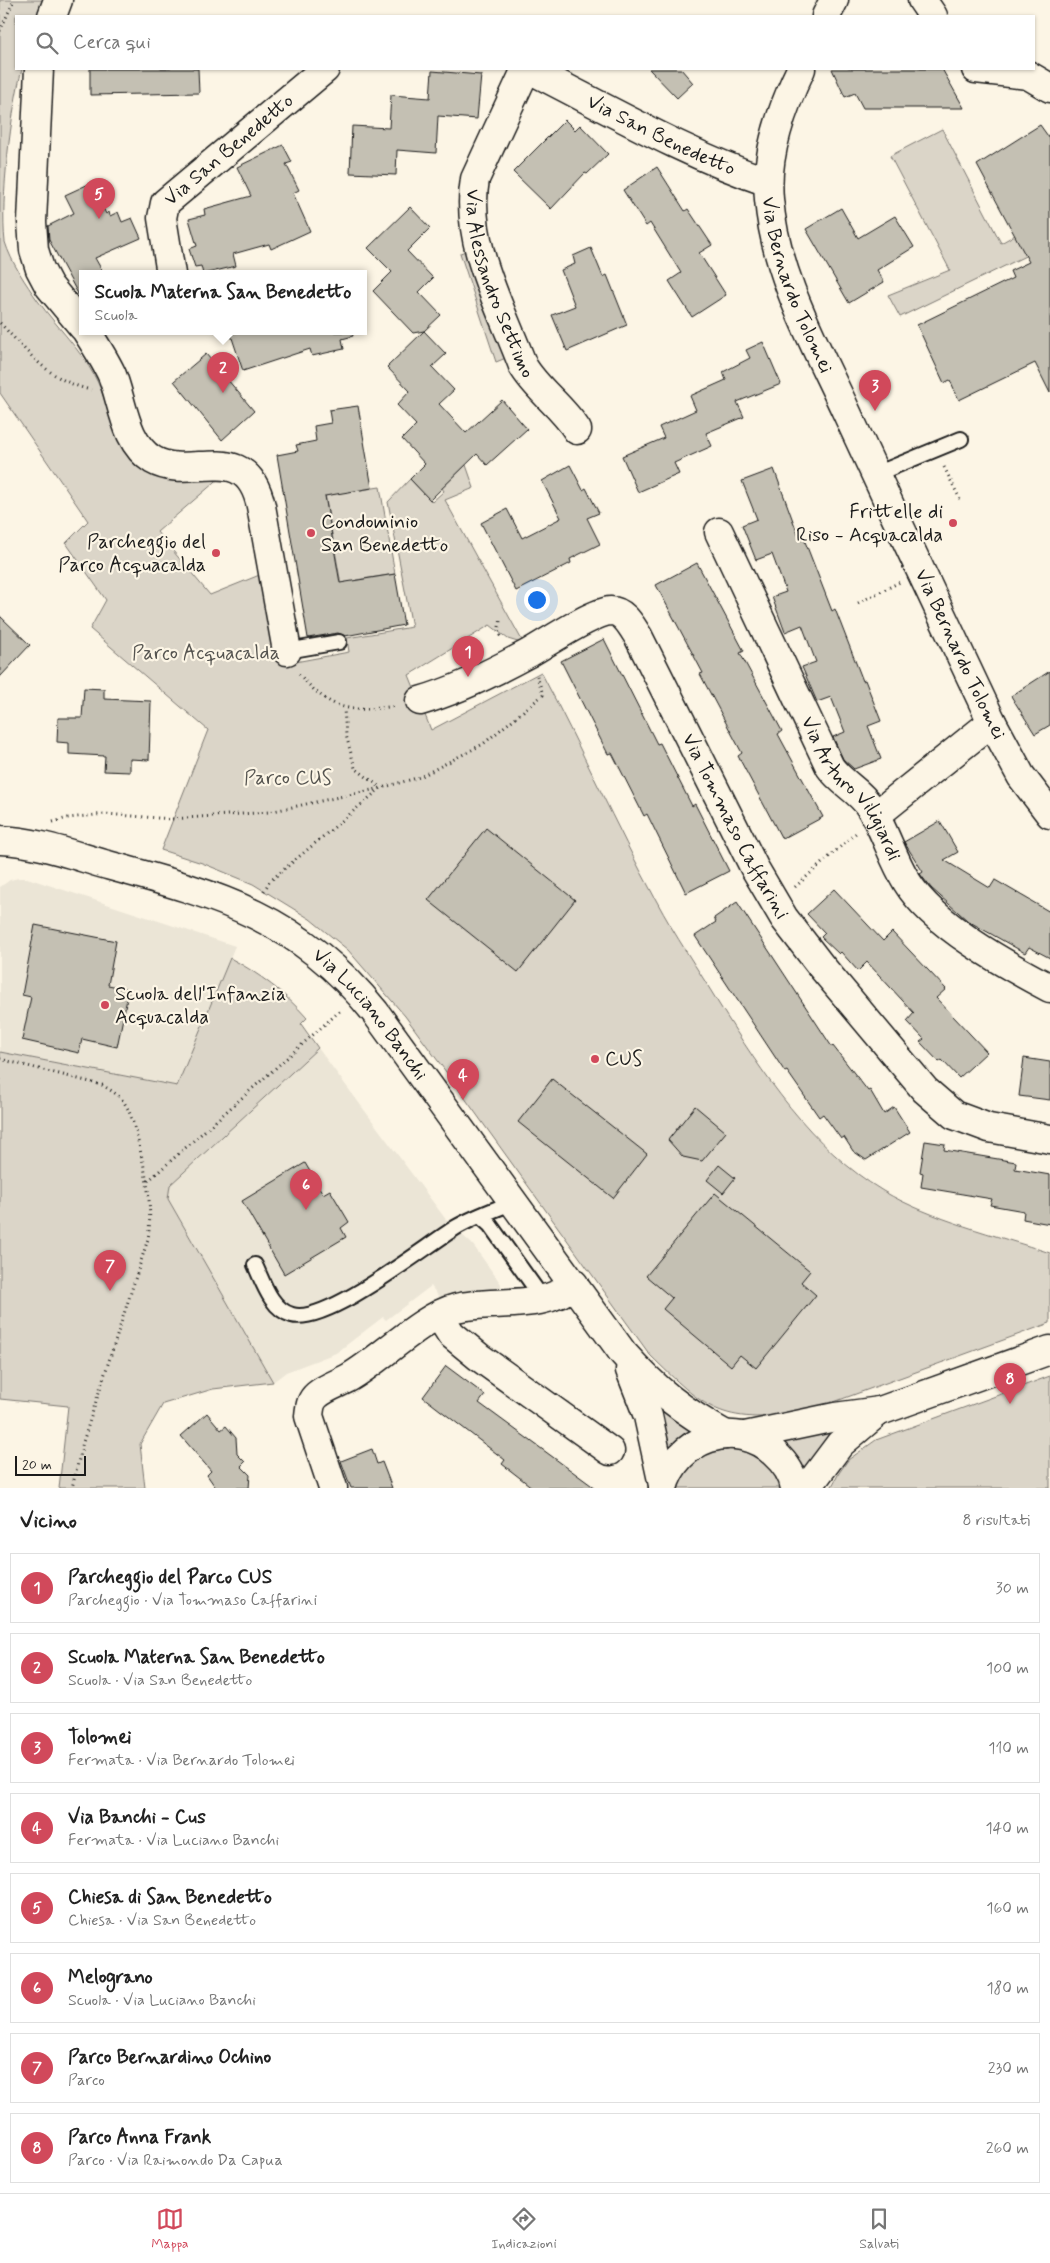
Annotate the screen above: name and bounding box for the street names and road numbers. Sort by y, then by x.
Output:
street label: Via San Benedetto [158,87,299,212]
street label: Via San Benedetto [582,88,739,182]
street label: Via Alessandro Settimo [459,188,541,384]
street label: Via Bernardo Tolomei [755,195,840,378]
street label: Via Bernardo Tolomei [908,565,1012,744]
street label: Via Arturo Viligiardi [794,712,908,865]
street label: Via Tommaso Caffarini [675,729,795,924]
street label: Via Luciano Banchi [307,942,434,1086]

